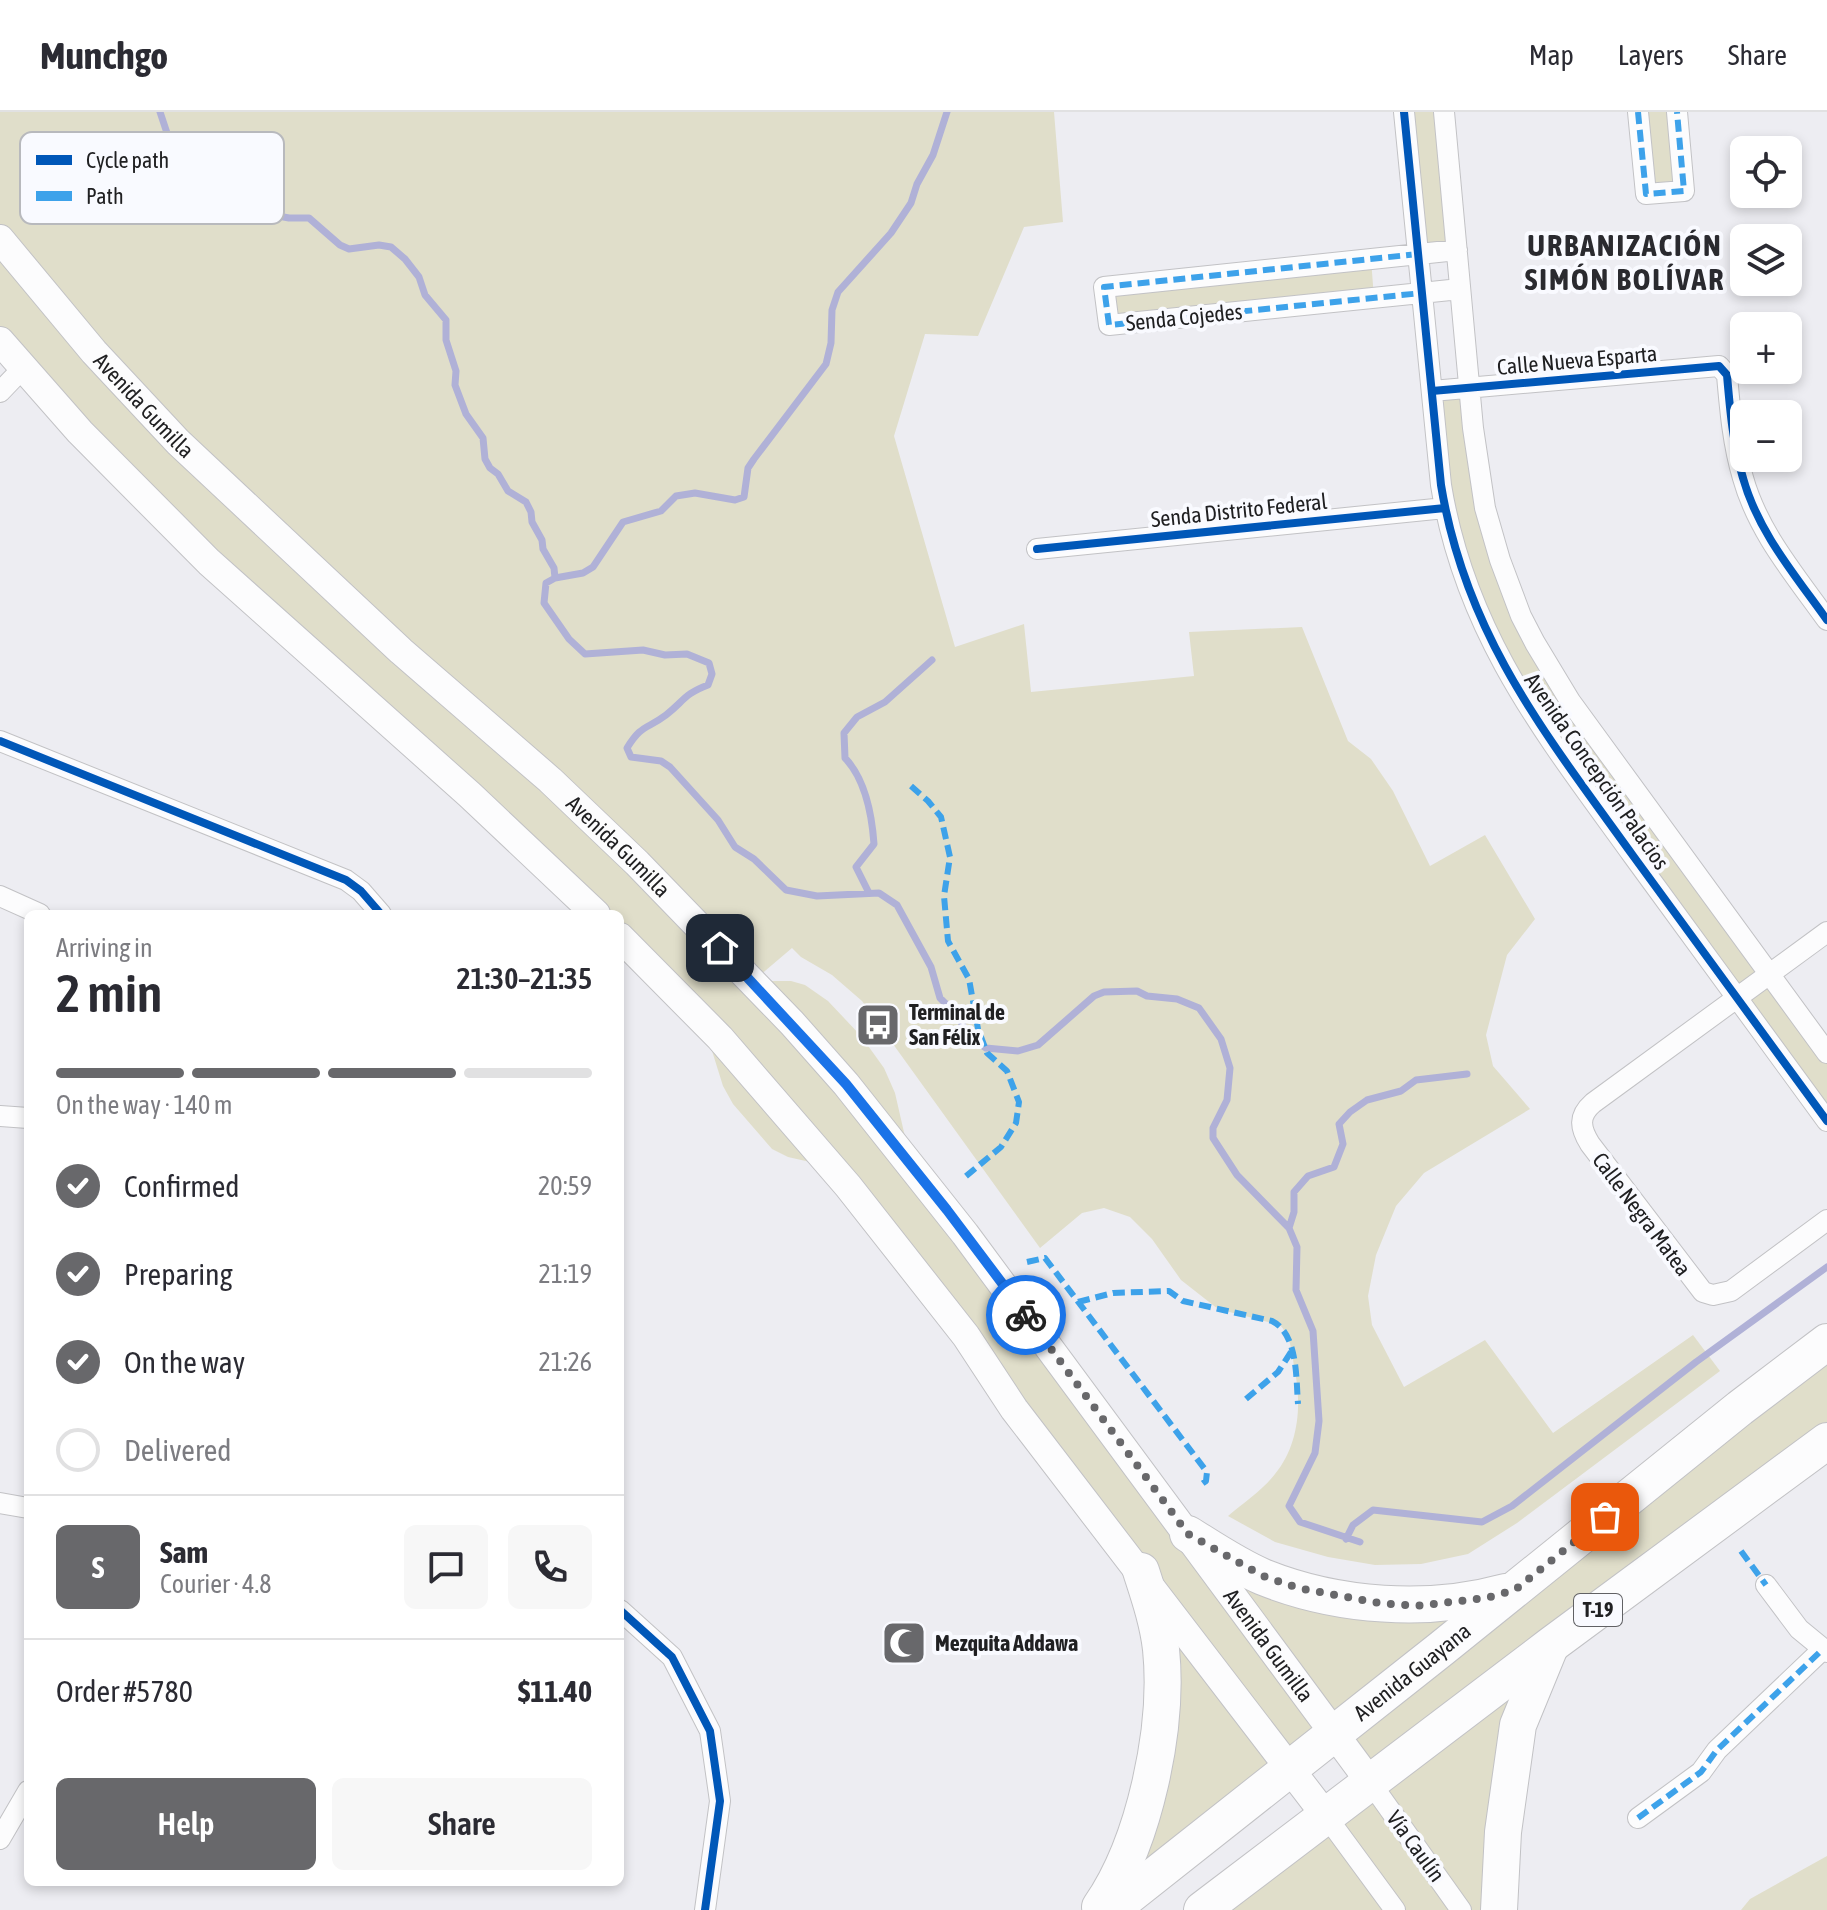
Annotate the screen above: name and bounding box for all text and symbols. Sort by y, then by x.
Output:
text: Munchgo [40,34,168,77]
text: Map [1529,39,1574,71]
text: Layers [1618,39,1684,71]
text: Share [1728,39,1787,71]
legend [20,132,284,224]
map controls [1730,136,1802,472]
button: locate [1730,136,1802,208]
text: Cycle path [86,147,169,173]
text: Path [86,183,124,209]
button: layers [1730,224,1802,296]
district label: URBANIZACIÓN SIMÓN BOLÍVAR [1525,228,1725,296]
street label: Senda Cojedes [1124,298,1244,336]
button: + [1730,312,1802,384]
street label: Calle Nueva Esparta [1496,340,1658,380]
street label: Avenida Gumilla [89,347,199,463]
button: − [1730,400,1802,472]
street label: Senda Distrito Federal [1150,488,1328,532]
street label: Avenida Concepción Palacios [1519,668,1675,874]
street label: Avenida Gumilla [561,790,676,902]
pin [686,914,754,982]
icon: home [698,926,742,970]
text: Arriving in [56,933,153,963]
text: 21:30–21:35 [457,961,592,995]
text: 2 min [56,963,162,1023]
place label: Terminal de San Félix [909,999,1005,1050]
bus stop icon: Terminal de San Félix [854,1001,902,1049]
text: On the way · 140 m [56,1090,233,1120]
street label: Calle Negra Matea [1587,1147,1697,1281]
icon: check [56,1164,100,1208]
text: Confirmed [124,1169,239,1203]
text: 20:59 [538,1171,592,1201]
icon: check [56,1252,100,1296]
text: Preparing [124,1257,233,1291]
text: 21:19 [538,1259,592,1289]
courier [986,1275,1066,1355]
icon: bike [1004,1293,1048,1337]
icon: check [56,1340,100,1384]
text: On the way [124,1345,245,1379]
text: 21:26 [538,1347,592,1377]
text: Delivered [124,1433,232,1467]
pin [1571,1483,1639,1551]
icon: bag [1583,1495,1627,1539]
button: chat [404,1525,488,1609]
button: phone [508,1525,592,1609]
text: Sam [160,1535,208,1569]
text: S [92,1550,104,1584]
text: Courier · 4.8 [160,1569,271,1599]
street label: Avenida Gumilla [1219,1583,1319,1707]
road number: T-19 [1574,1594,1622,1626]
street label: Avenida Guayana [1349,1618,1476,1726]
mosque icon: Mezquita Addawa [880,1619,928,1667]
place label: Mezquita Addawa [935,1630,1078,1656]
text: Order #5780 [56,1674,193,1708]
text: $11.40 [518,1674,592,1708]
button: Help [56,1778,316,1870]
button: Share [332,1778,592,1870]
street label: Vía Caulín [1382,1805,1450,1887]

